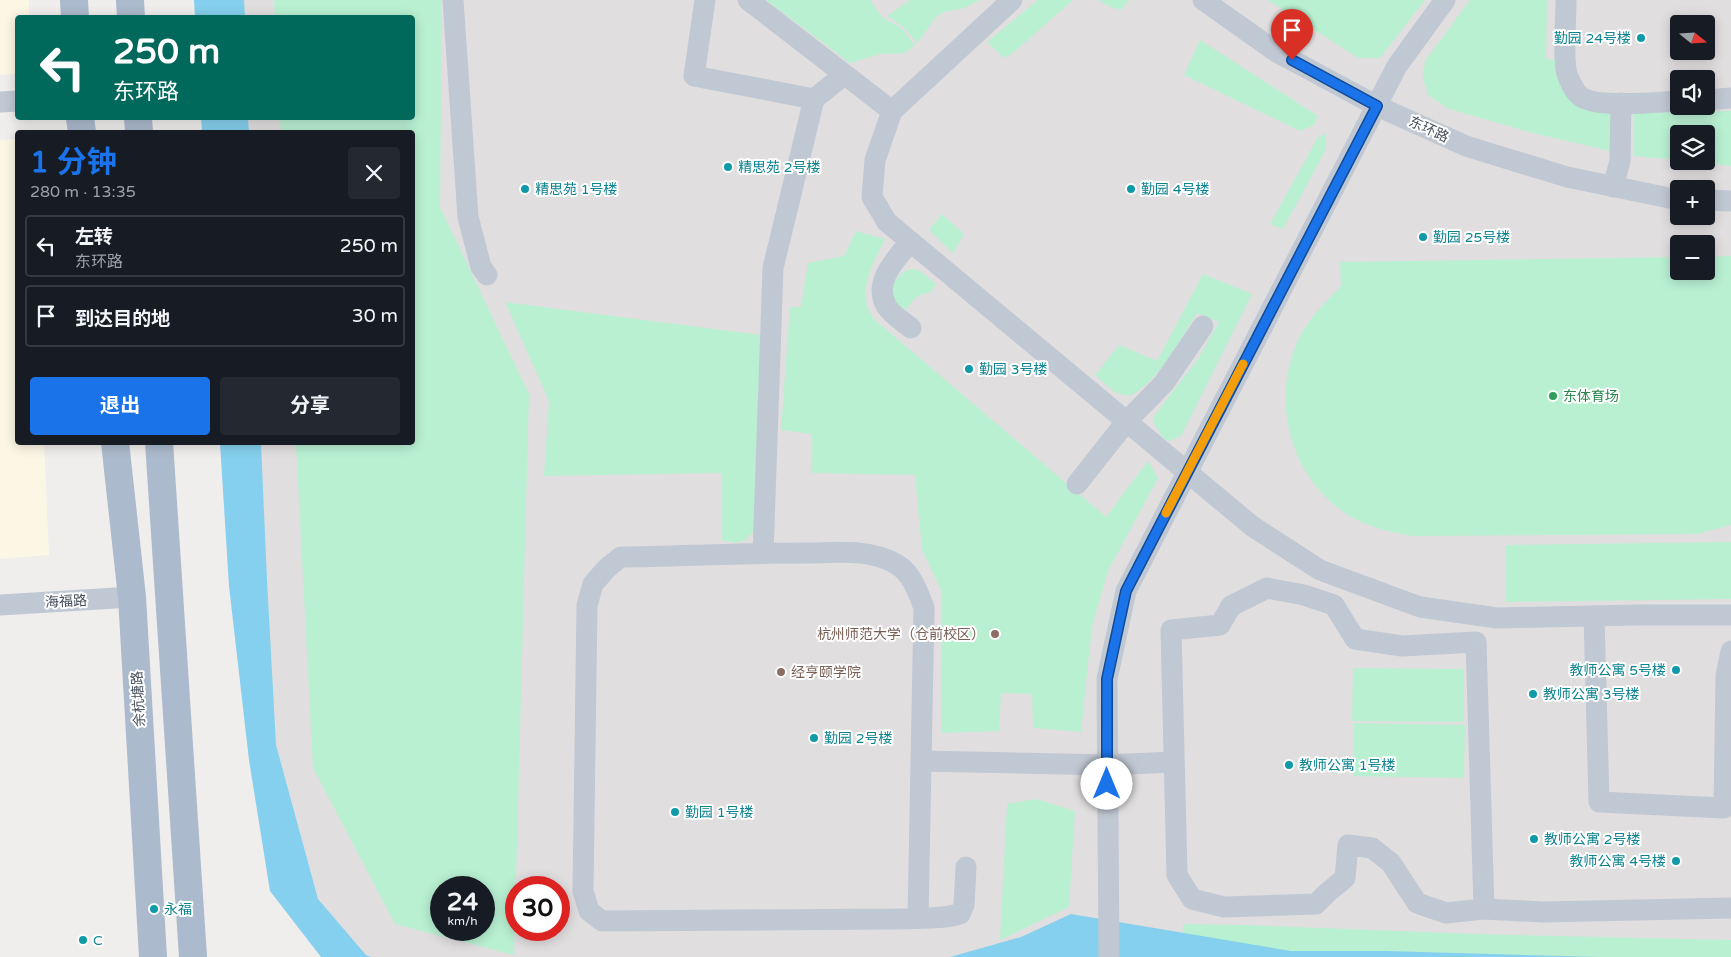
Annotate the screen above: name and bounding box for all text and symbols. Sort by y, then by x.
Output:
pin [1271,9,1313,60]
north arrow [1670,15,1715,60]
map controls [1670,15,1715,280]
icon: arrive [1278,16,1306,44]
place label: 勤园 24号楼 [1554,30,1631,47]
text: 250 m [113,31,220,73]
marker: 勤园 24号楼 [1635,32,1647,44]
icon: left [30,35,95,100]
button: sound [1670,70,1715,115]
text: 东环路 [113,79,179,105]
street label: 东环路 [1406,113,1451,146]
button: layers [1670,125,1715,170]
text: 1 分钟 [30,144,117,181]
button: close [348,147,400,199]
place label: 精思苑 2号楼 [738,159,820,176]
marker: 精思苑 2号楼 [722,161,734,173]
button: + [1670,180,1715,225]
place label: 精思苑 1号楼 [535,181,617,198]
place label: 勤园 4号楼 [1141,181,1209,198]
text: 280 m · 13:35 [30,182,136,202]
marker: 精思苑 1号楼 [519,183,531,195]
marker: 勤园 4号楼 [1125,183,1137,195]
text: 左转 [75,226,113,248]
place label: 勤园 25号楼 [1433,229,1510,246]
marker: 勤园 25号楼 [1417,231,1429,243]
icon: left [32,232,60,260]
text: 250 m [340,235,398,257]
button: − [1670,235,1715,280]
text: 东环路 [75,252,123,272]
icon: arrive [32,302,60,330]
text: 30 m [352,305,398,327]
text: 到达目的地 [75,308,170,330]
place label: 勤园 3号楼 [979,361,1047,378]
marker: 勤园 3号楼 [963,363,975,375]
button: 退出 [30,377,210,435]
button: 分享 [220,377,400,435]
place label: 东体育场 [1563,388,1619,405]
marker: 东体育场 [1547,390,1559,402]
street label: 海福路 [45,592,87,611]
place label: 杭州师范大学（仓前校区） [817,626,985,643]
marker: 杭州师范大学（仓前校区） [989,628,1001,640]
place label: 教师公寓 5号楼 [1570,662,1666,679]
place label: 经亨颐学院 [791,664,861,681]
marker: 教师公寓 5号楼 [1670,664,1682,676]
marker: 经亨颐学院 [775,666,787,678]
street label: 余杭塘路 [129,671,148,727]
place label: 教师公寓 3号楼 [1543,686,1639,703]
marker: 教师公寓 3号楼 [1527,688,1539,700]
place label: 勤园 2号楼 [824,730,892,747]
marker: 勤园 2号楼 [808,732,820,744]
position arrow [1080,757,1132,809]
place label: 教师公寓 1号楼 [1299,757,1395,774]
marker: 教师公寓 1号楼 [1283,759,1295,771]
place label: 勤园 1号楼 [685,804,753,821]
marker: 勤园 1号楼 [669,806,681,818]
place label: 教师公寓 2号楼 [1544,831,1640,848]
marker: 教师公寓 2号楼 [1528,833,1540,845]
place label: 教师公寓 4号楼 [1570,853,1666,870]
marker: 教师公寓 4号楼 [1670,855,1682,867]
speed limit sign: 30 [505,876,570,941]
text: 24 [447,887,478,917]
place label: 永福 [164,901,192,918]
marker: 永福 [148,903,160,915]
text: km/h [447,914,478,928]
place label: C [93,932,103,949]
marker: C [77,934,89,946]

